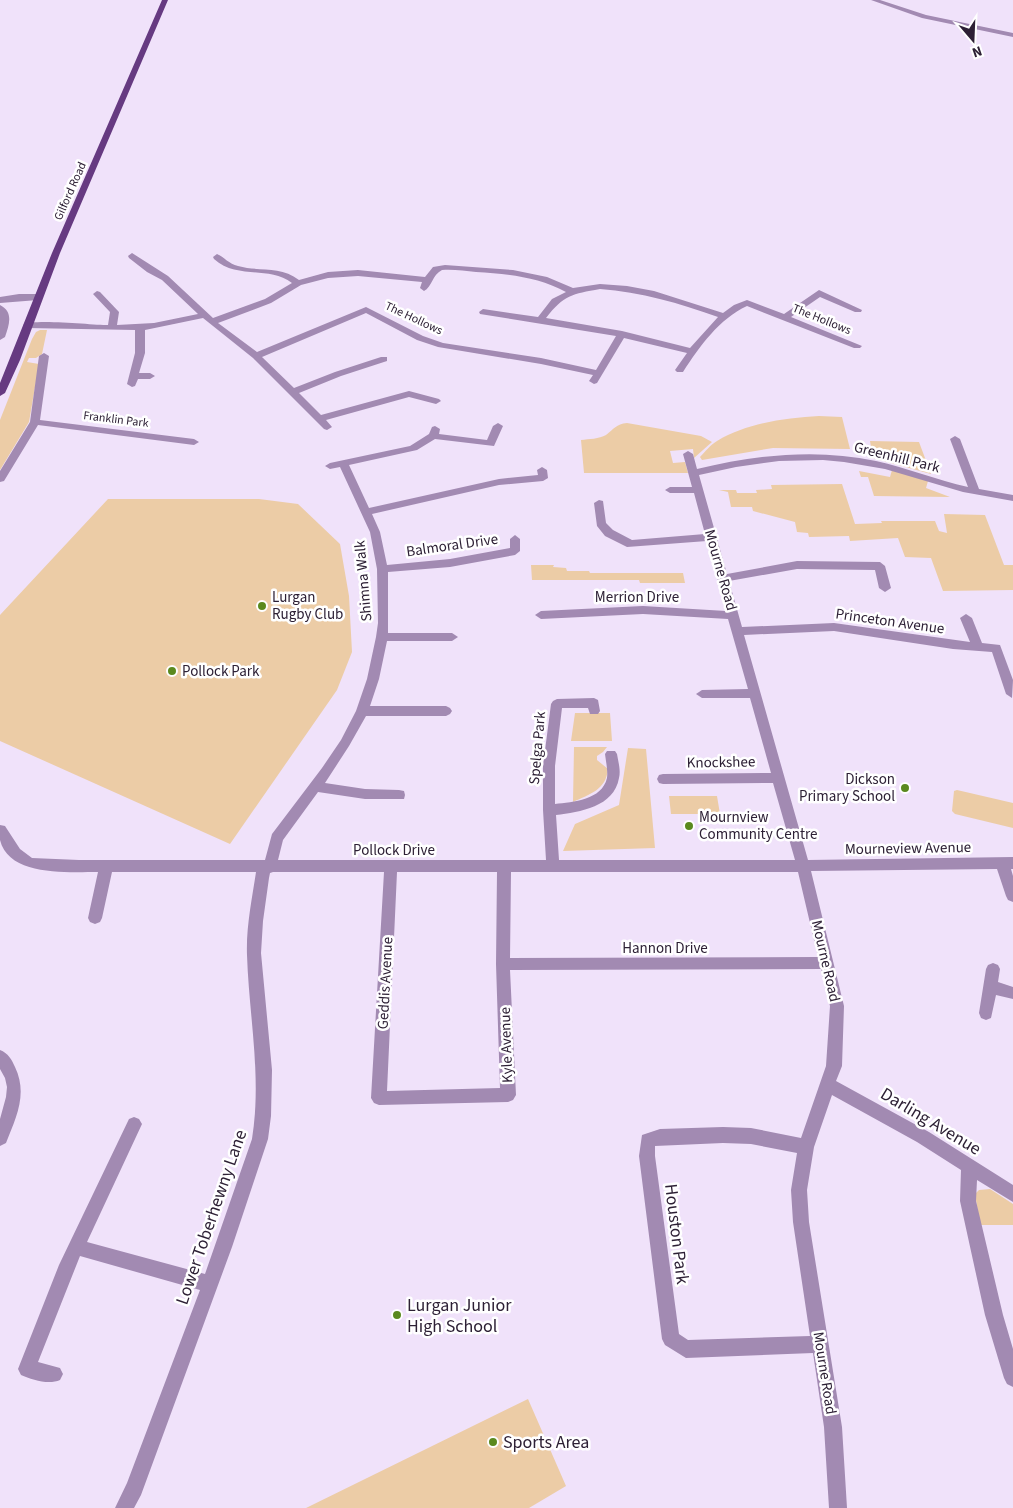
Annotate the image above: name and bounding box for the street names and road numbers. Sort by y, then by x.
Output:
street label: Gilford Road [50,159,91,223]
street label: The Hollows [382,298,445,339]
street label: The Hollows [790,300,854,339]
street label: Franklin Park [82,407,150,432]
street label: Greenhill Park [852,437,943,478]
street label: Mourne Road [699,527,742,613]
street label: Balmoral Drive [405,529,499,562]
street label: Shimna Walk [349,539,378,622]
street label: Merrion Drive [595,587,679,608]
street label: Princeton Avenue [834,603,946,640]
street label: Spelga Park [524,710,551,786]
street label: Knockshee [687,751,755,774]
street label: Mourneview Avenue [845,837,971,860]
street label: Pollock Drive [353,840,435,861]
street label: Mourne Road [806,918,845,1004]
street label: Geddis Avenue [373,936,398,1030]
street label: Hannon Drive [622,938,708,959]
street label: Kyle Avenue [495,1007,518,1083]
street label: Darling Avenue [876,1082,986,1161]
street label: Lower Toberhewny Lane [170,1126,253,1308]
street label: Houston Park [658,1182,695,1286]
street label: Mourne Road [808,1330,841,1416]

